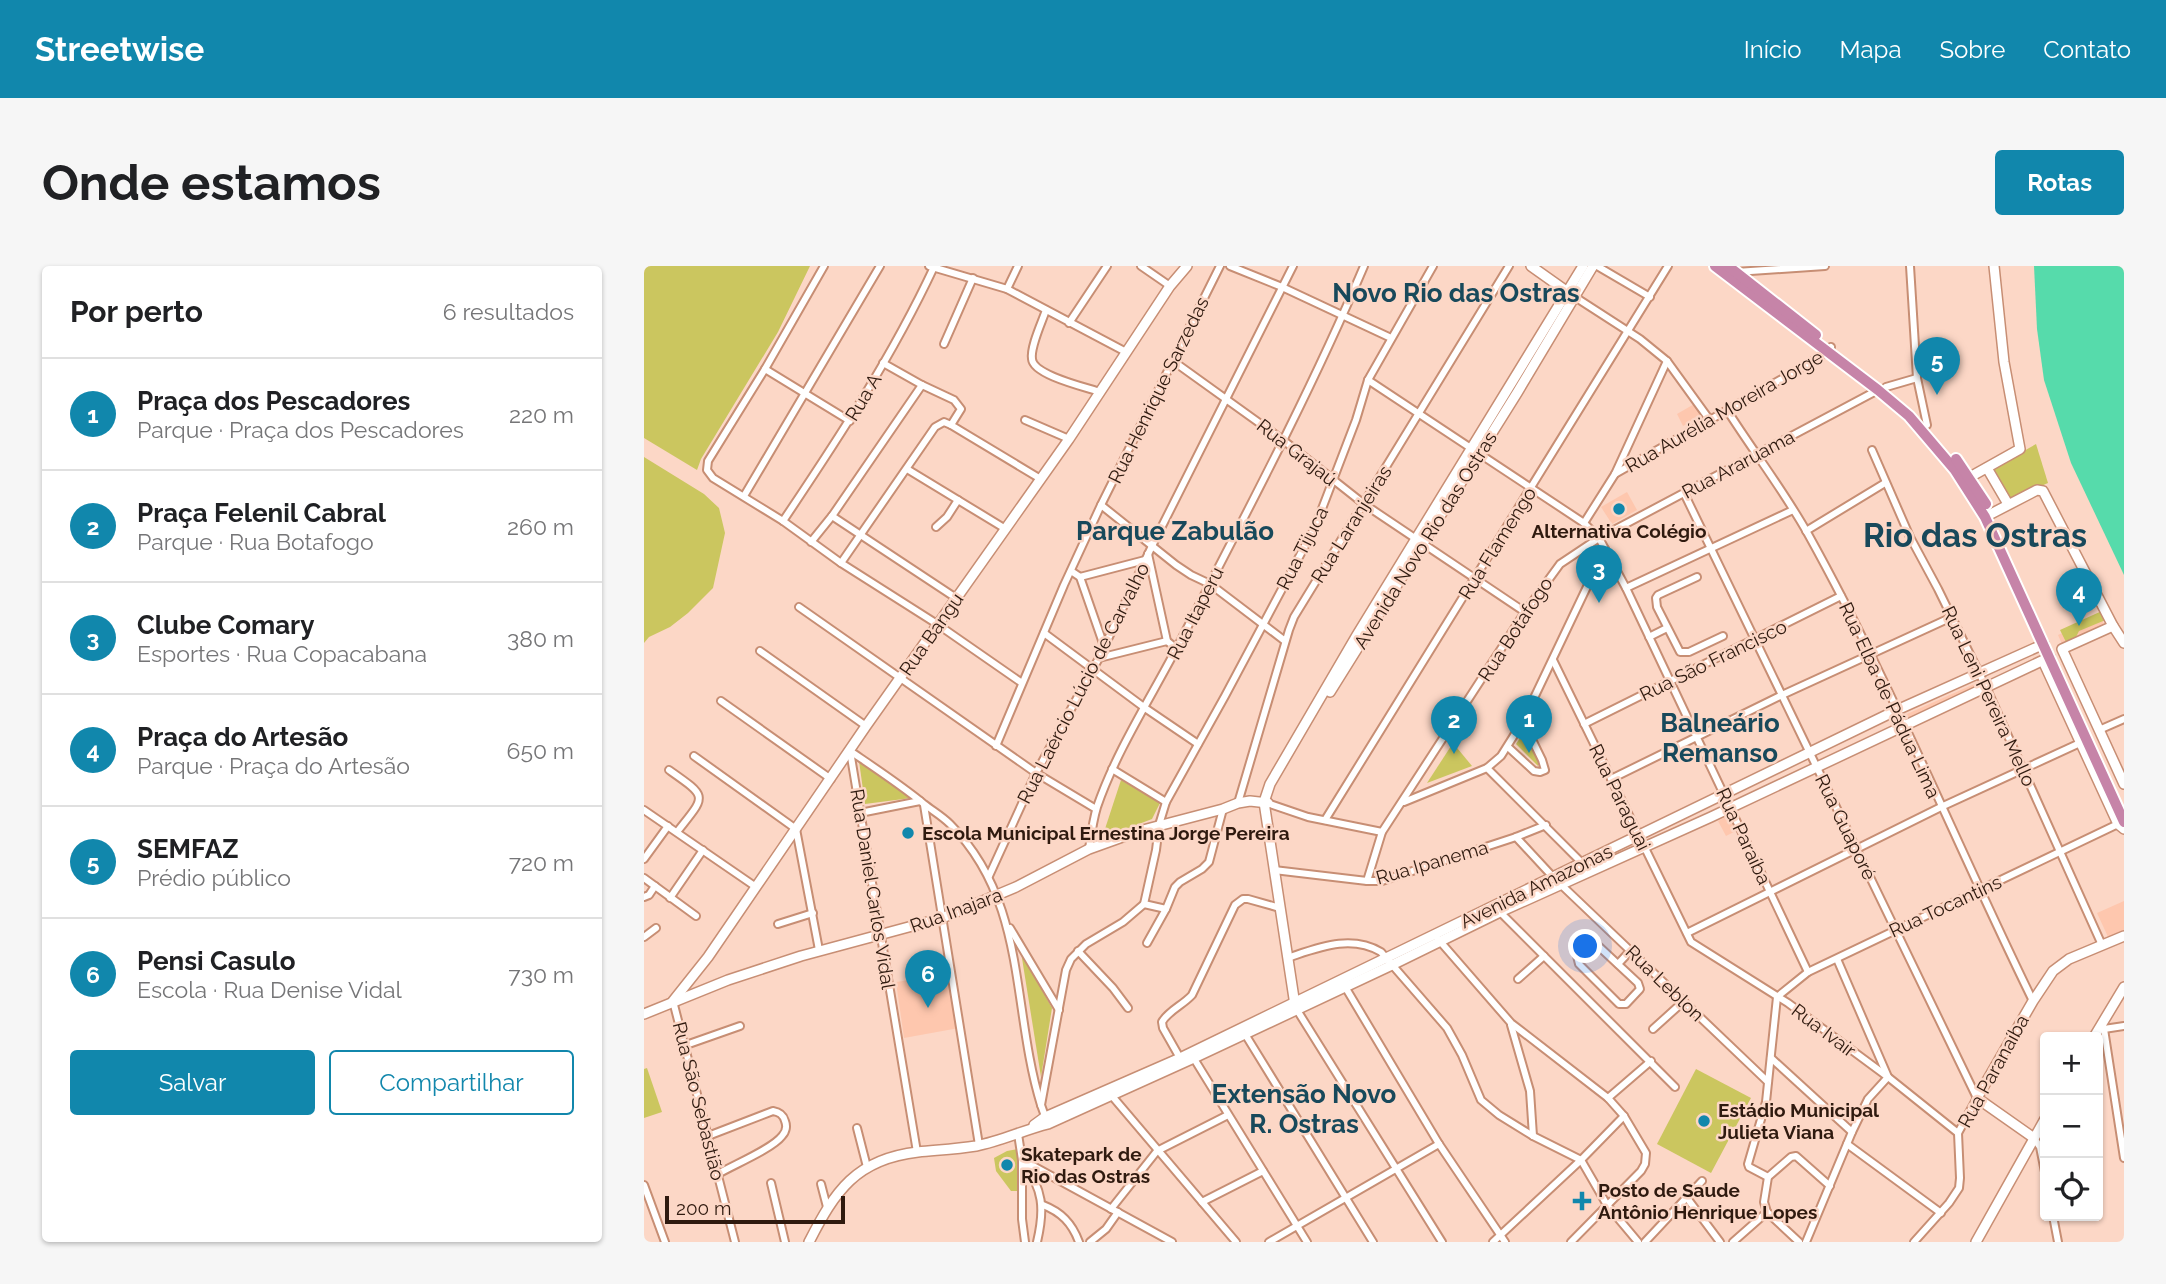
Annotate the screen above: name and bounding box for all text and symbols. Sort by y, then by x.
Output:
text: Streetwise [35,30,204,69]
text: Início [1744,35,1802,64]
text: Mapa [1840,35,1901,64]
text: Sobre [1939,35,2005,64]
text: Contato [2043,35,2131,64]
button: Rotas [1995,150,2124,215]
text: Onde estamos [42,154,381,211]
district label: Novo Rio das Ostras [1332,278,1580,308]
street label: Rua Henrique Sarzedas [1103,293,1213,487]
text: Por perto [70,294,203,329]
text: 6 resultados [443,298,574,325]
pin: 5 [1914,337,1960,395]
street label: Rua Aurélia Moreira Jorge [1621,345,1827,477]
street label: Rua A [840,369,886,425]
text: Praça dos Pescadores [137,386,410,416]
text: 1 [87,401,99,428]
text: 220 m [509,401,574,428]
street label: Rua Grajaú [1253,414,1341,490]
text: Parque · Praça dos Pescadores [137,416,464,443]
street label: Rua Araruama [1678,425,1798,503]
street label: Avenida Novo Rio das Ostras [1349,427,1501,653]
street label: Rua Laranjeiras [1306,461,1396,587]
street label: Rua Flamengo [1454,483,1540,603]
text: Praça Felenil Cabral [137,498,386,528]
marker: Alternativa Colégio [1611,501,1627,517]
street label: Rua Tijuca [1272,503,1332,593]
text: 2 [87,513,99,540]
text: 260 m [507,513,574,540]
district label: Parque Zabulão [1076,516,1274,546]
district label: Rio das Ostras [1863,516,2087,555]
place label: Alternativa Colégio [1532,520,1706,542]
text: Parque · Rua Botafogo [137,528,374,555]
pin: 3 [1576,545,1622,603]
street label: Rua Laércio Lúcio de Carvalho [1013,559,1153,807]
street label: Rua Itaperu [1162,563,1228,663]
pin: 4 [2056,568,2102,626]
street label: Rua Botafogo [1473,573,1557,685]
street label: Rua Bangu [894,588,968,680]
street label: Rua Elba de Pádua Lima [1835,599,1945,801]
street label: Rua Leni Pereira Mello [1938,602,2040,790]
text: Clube Comary [137,610,314,640]
street label: Rua São Francisco [1636,615,1790,705]
text: 3 [87,625,99,652]
text: 380 m [507,625,574,652]
text: Esportes · Rua Copacabana [137,640,427,667]
pin: 1 [1506,695,1552,753]
pin: 2 [1431,696,1477,754]
district label: Balneário Remanso [1660,708,1780,768]
text: Praça do Artesão [137,722,348,752]
text: 4 [86,737,100,764]
text: 650 m [507,737,574,764]
street label: Rua Paraguai [1585,740,1655,854]
text: Parque · Praça do Artesão [137,752,410,779]
street label: Rua Guaporé [1811,771,1881,883]
street label: Rua Paraíba [1712,784,1776,888]
street label: Rua Daniel Carlos Vidal [846,787,900,992]
place label: Escola Municipal Ernestina Jorge Pereira [922,822,1290,844]
marker: Escola Municipal Ernestina Jorge Pereira [900,825,916,841]
text: SEMFAZ [137,834,238,864]
street label: Rua Ipanema [1373,835,1491,889]
street label: Avenida Amazonas [1456,840,1616,932]
text: 5 [87,849,99,876]
text: 720 m [509,849,574,876]
text: Prédio público [137,864,291,891]
street label: Rua Tocantins [1885,870,2005,942]
street label: Rua Inajara [907,883,1005,937]
your location [1568,929,1602,963]
street label: Rua Leblon [1621,940,1709,1026]
text: Pensi Casulo [137,946,296,976]
pin: 6 [905,950,951,1008]
text: 6 [86,961,100,988]
text: 730 m [508,961,574,988]
text: Escola · Rua Denise Vidal [137,976,402,1003]
street label: Rua Ivair [1788,999,1861,1061]
street label: Rua Paranaíba [1953,1011,2033,1131]
street label: Rua São Sebastião [669,1019,729,1183]
map controls [2040,1032,2103,1221]
button: + [2040,1032,2103,1095]
button: Salvar [70,1050,315,1115]
button: Compartilhar [329,1050,574,1115]
district label: Extensão Novo R. Ostras [1212,1079,1396,1139]
button: − [2040,1095,2103,1158]
place label: Estádio Municipal Julieta Viana [1718,1099,1880,1143]
marker: Estádio Municipal Julieta Viana [1696,1113,1712,1129]
place label: Skatepark de Rio das Ostras [1021,1143,1150,1187]
marker: Skatepark de Rio das Ostras [999,1157,1015,1173]
button: locate [2040,1158,2103,1221]
place label: Posto de Saude Antônio Henrique Lopes [1598,1179,1817,1223]
marker: Posto de Saude Antônio Henrique Lopes [1572,1191,1592,1211]
scale bar [665,1193,845,1225]
text: 200 m [676,1197,731,1219]

